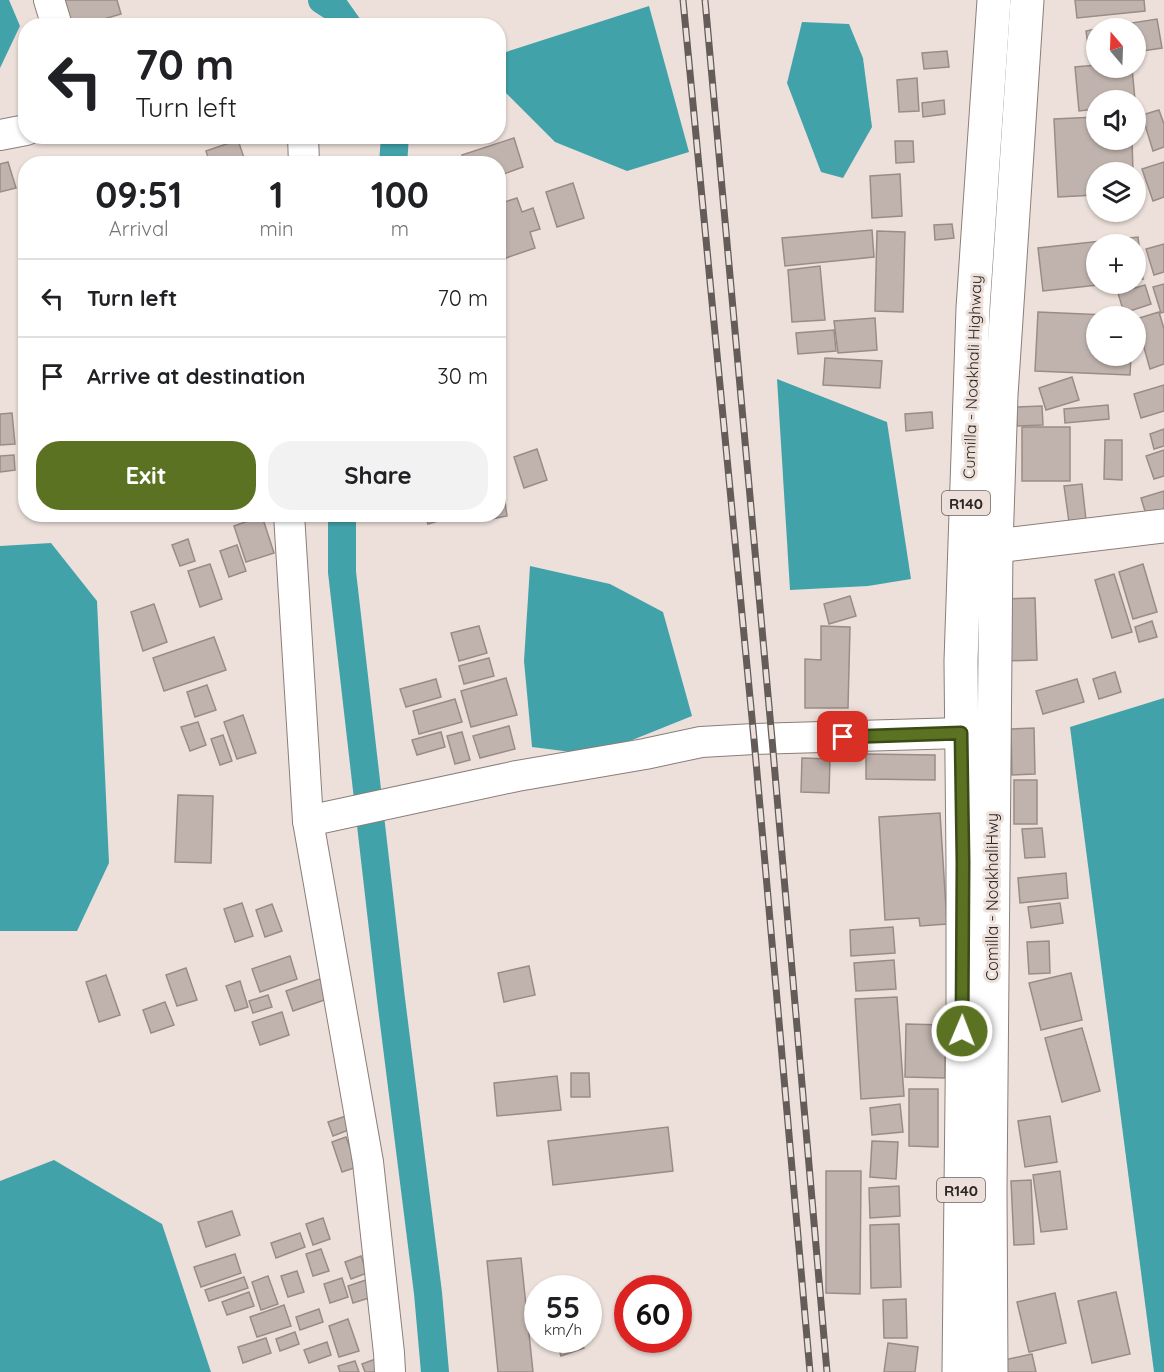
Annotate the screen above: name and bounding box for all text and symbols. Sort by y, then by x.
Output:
north arrow [1086,18,1146,78]
map controls [1086,18,1146,366]
text: 70 m [135,38,234,91]
icon: left [36,42,114,120]
text: Turn left [135,90,237,124]
button: sound [1086,90,1146,150]
button: layers [1086,162,1146,222]
text: 09:51 [95,172,182,217]
text: 1 [269,172,283,217]
text: 100 [371,172,429,217]
text: Arrival [109,216,169,241]
text: min [259,216,294,241]
text: m [391,216,409,241]
button: + [1086,234,1146,294]
street label: Cumilla - Noakhali Highway [958,275,986,479]
icon: left [36,282,69,315]
text: Turn left [87,284,177,312]
text: 70 m [438,284,488,312]
button: − [1086,306,1146,366]
icon: arrive [36,360,69,393]
text: Arrive at destination [87,362,305,390]
text: 30 m [437,362,488,390]
button: Exit [36,441,256,510]
button: Share [268,441,488,510]
road number: R140 [942,491,990,515]
pin [817,711,868,762]
icon: arrive [826,720,859,753]
street label: Comilla - NoakhaliHwy [982,813,1002,981]
position arrow [930,999,994,1063]
road number: R140 [937,1178,985,1202]
speed limit sign: 60 [614,1275,692,1353]
text: 55 [546,1288,580,1326]
text: km/h [544,1320,582,1339]

